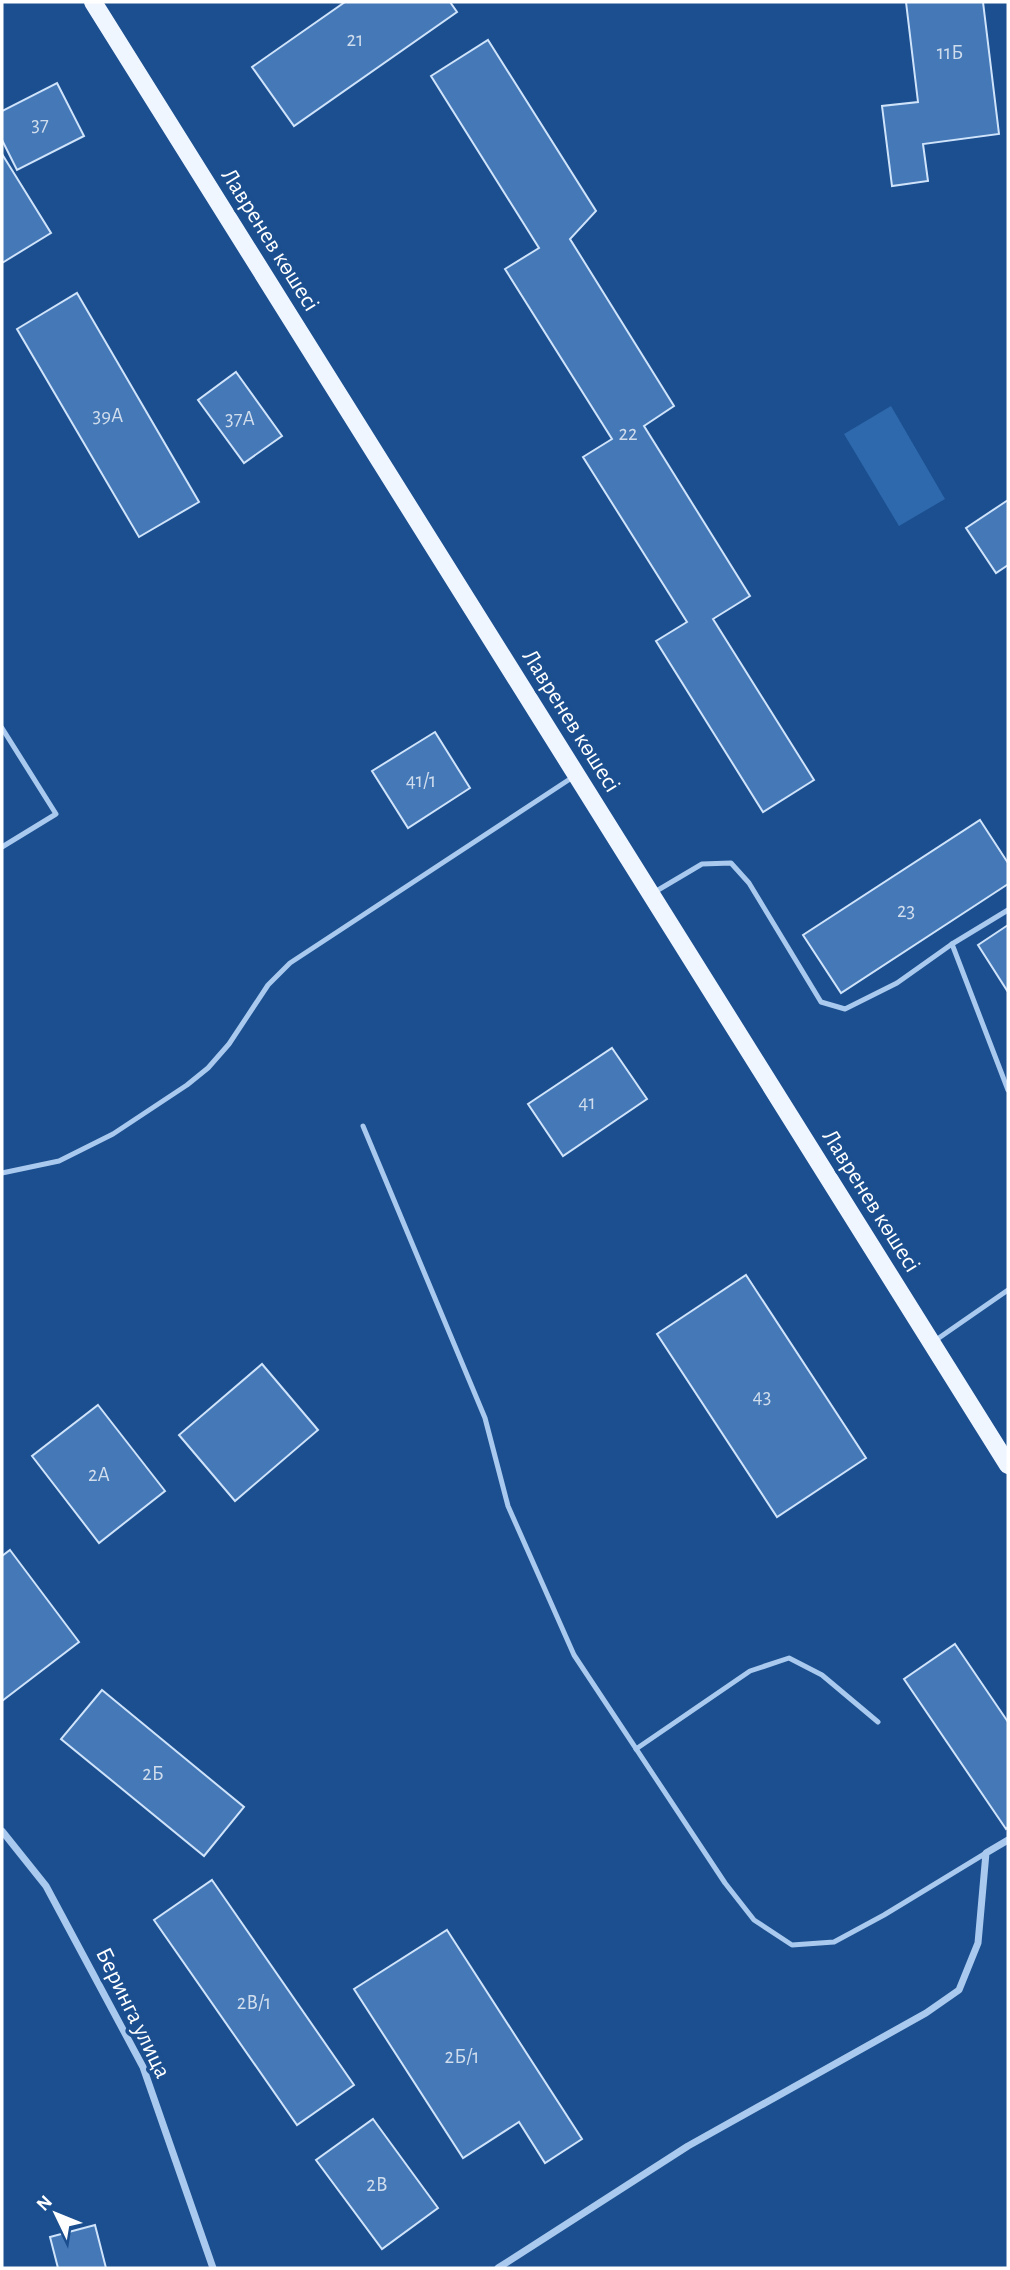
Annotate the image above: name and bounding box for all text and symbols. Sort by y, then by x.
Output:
house number: 21 [347,29,363,50]
house number: 11Б [937,42,963,63]
house number: 37 [31,114,49,135]
street label: Лавренев көшесі [217,164,323,316]
house number: 39А [93,405,123,426]
house number: 37А [225,408,255,429]
house number: 22 [618,423,638,444]
street label: Лавренев көшесі [518,645,624,797]
house number: 41/1 [406,770,436,791]
house number: 23 [897,900,915,921]
house number: 41 [578,1092,596,1113]
street label: Лавренев көшесі [818,1125,924,1277]
house number: 43 [753,1386,771,1407]
house number: 2А [88,1464,110,1485]
house number: 2Б [142,1763,164,1784]
street label: Беринга улица [91,1944,175,2082]
house number: 2В/1 [237,1992,271,2013]
house number: 2Б/1 [445,2046,479,2067]
house number: 2В [366,2174,388,2195]
north arrow [21,2179,91,2249]
text: N [33,2192,56,2215]

